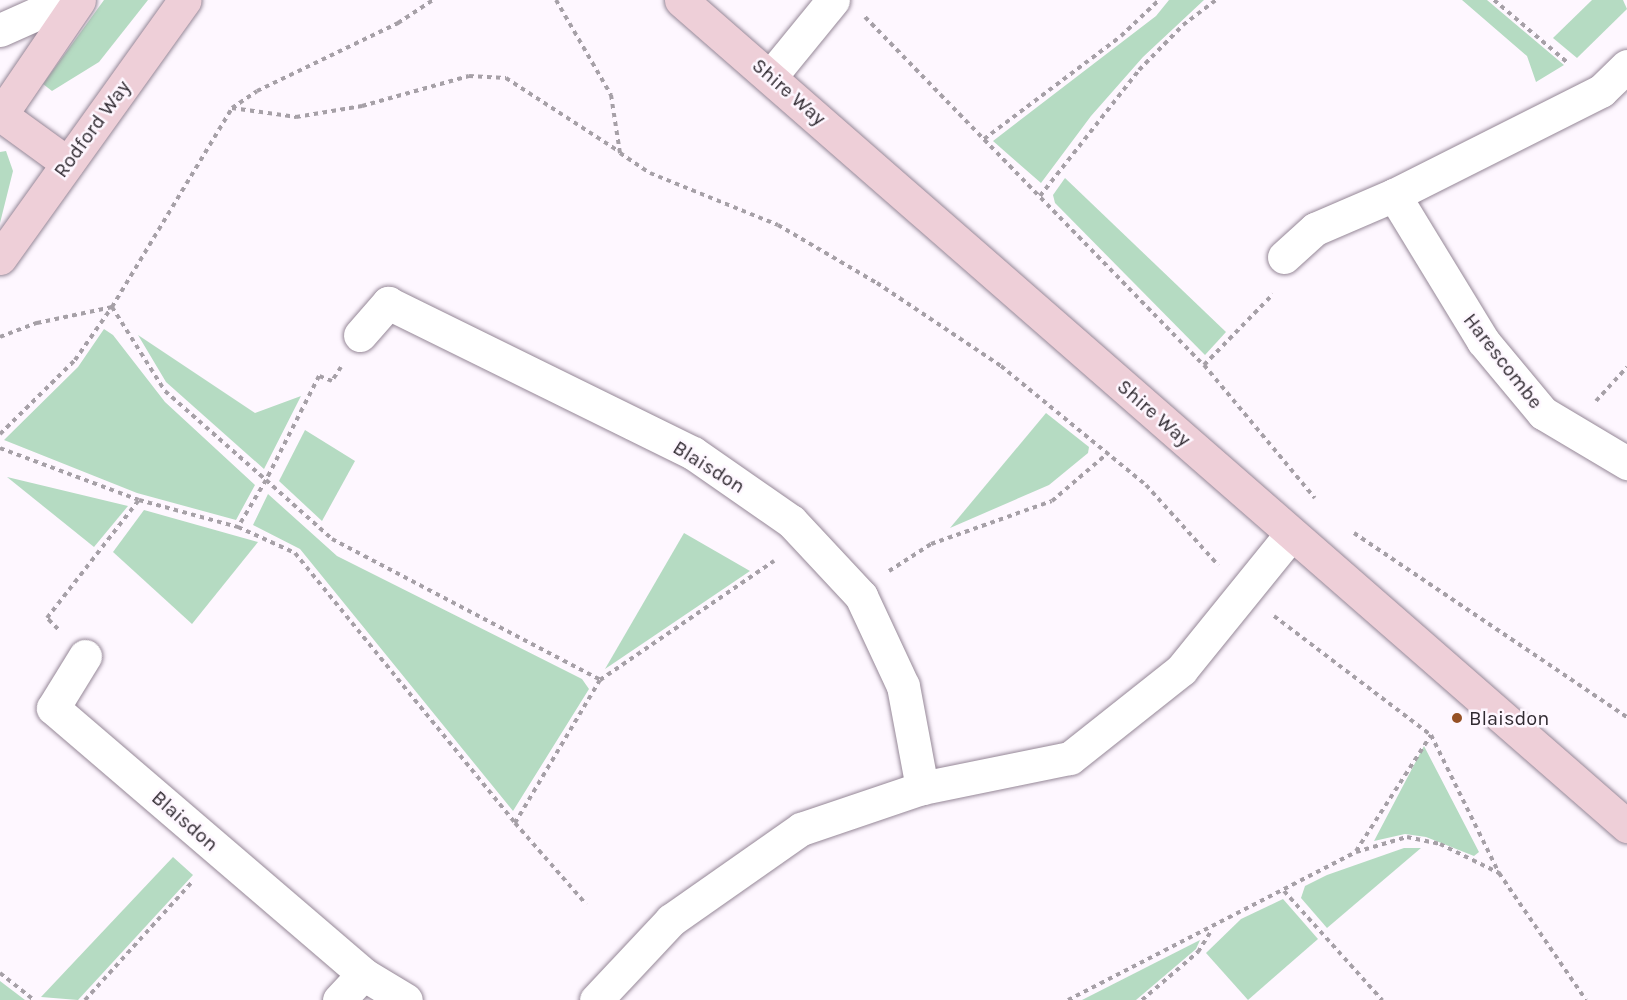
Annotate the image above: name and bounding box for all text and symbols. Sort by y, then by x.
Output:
street label: Shire Way [747,53,831,131]
street label: Rodford Way [49,76,135,182]
street label: Harescombe [1458,309,1548,413]
street label: Shire Way [1112,374,1196,452]
street label: Blaisdon [669,436,749,498]
place label: Blaisdon [1469,706,1549,730]
marker: Blaisdon [1450,711,1464,725]
street label: Blaisdon [147,786,223,856]

